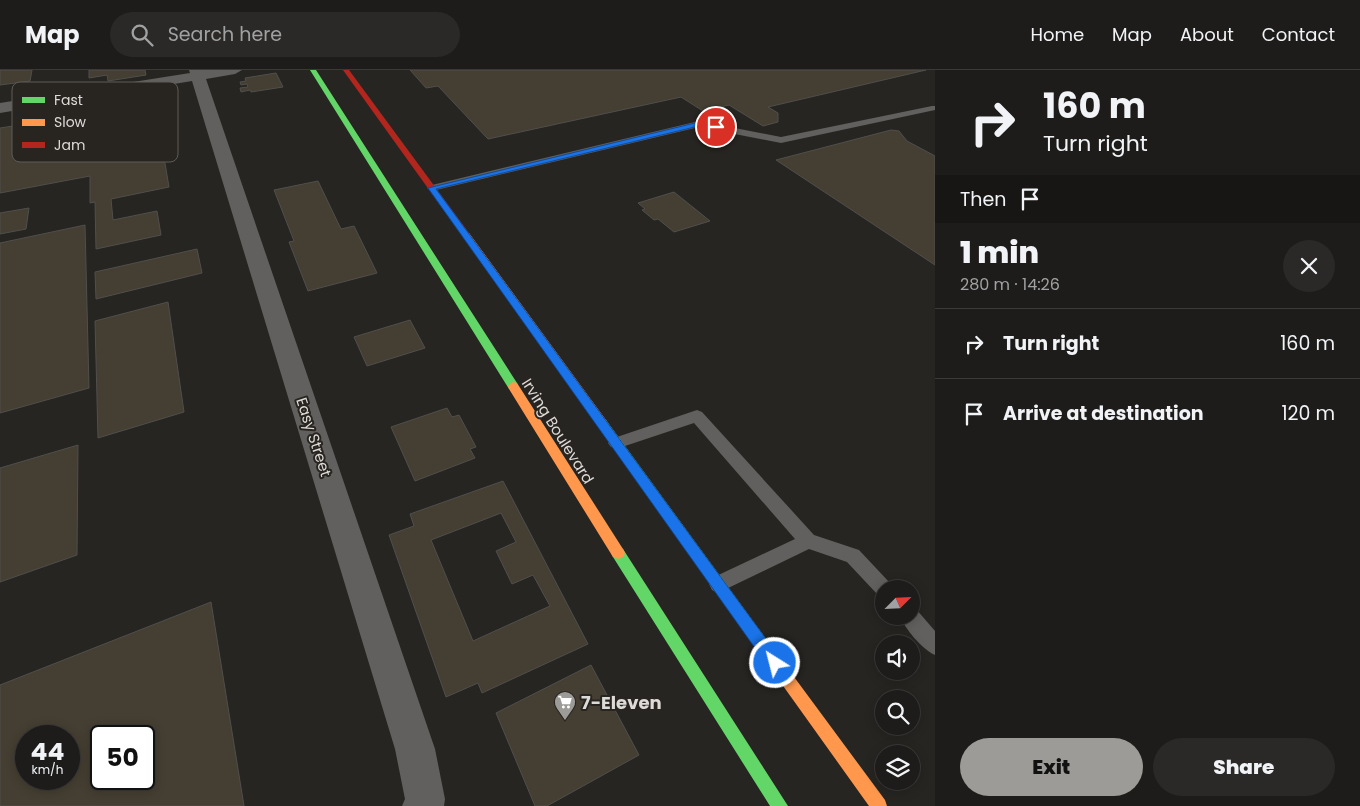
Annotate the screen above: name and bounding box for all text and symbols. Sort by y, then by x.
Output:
search box [110,12,460,57]
text: Map [25,18,80,51]
icon: search [128,21,156,49]
text: Search here [168,21,282,48]
text: Home [1030,22,1084,47]
text: Map [1112,22,1152,47]
text: About [1180,22,1234,47]
text: Contact [1262,22,1335,47]
text: 160 m [1043,81,1146,130]
legend [12,82,178,162]
text: Fast [54,90,83,110]
icon: right [960,90,1025,155]
pin [695,106,737,148]
text: Slow [54,112,87,132]
icon: arrive [702,113,730,141]
text: Turn right [1043,128,1148,159]
text: Jam [54,135,85,155]
icon: arrive [1016,185,1044,213]
text: Then [960,186,1006,213]
text: 1 min [960,231,1039,274]
button: close [1283,240,1335,292]
text: 280 m · 14:26 [960,273,1060,296]
icon: right [960,330,988,358]
text: Turn right [1003,330,1099,357]
text: 160 m [1280,330,1335,357]
street label: Irving Boulevard [517,374,599,488]
street label: Easy Street [291,395,337,479]
icon: arrive [960,400,988,428]
text: Arrive at destination [1003,400,1204,427]
text: 120 m [1281,400,1335,427]
north arrow [875,580,920,625]
map controls [875,580,920,790]
button: sound [875,635,920,680]
position arrow [748,636,800,688]
supermarket icon: 7-Eleven [553,690,577,721]
place label: 7-Eleven [581,690,662,715]
button: search [875,690,920,735]
speed limit sign: 50 [90,725,155,790]
text: 44 [31,734,64,769]
button: Exit [960,738,1143,796]
button: Share [1153,738,1335,796]
button: layers [875,745,920,790]
text: km/h [32,761,63,778]

